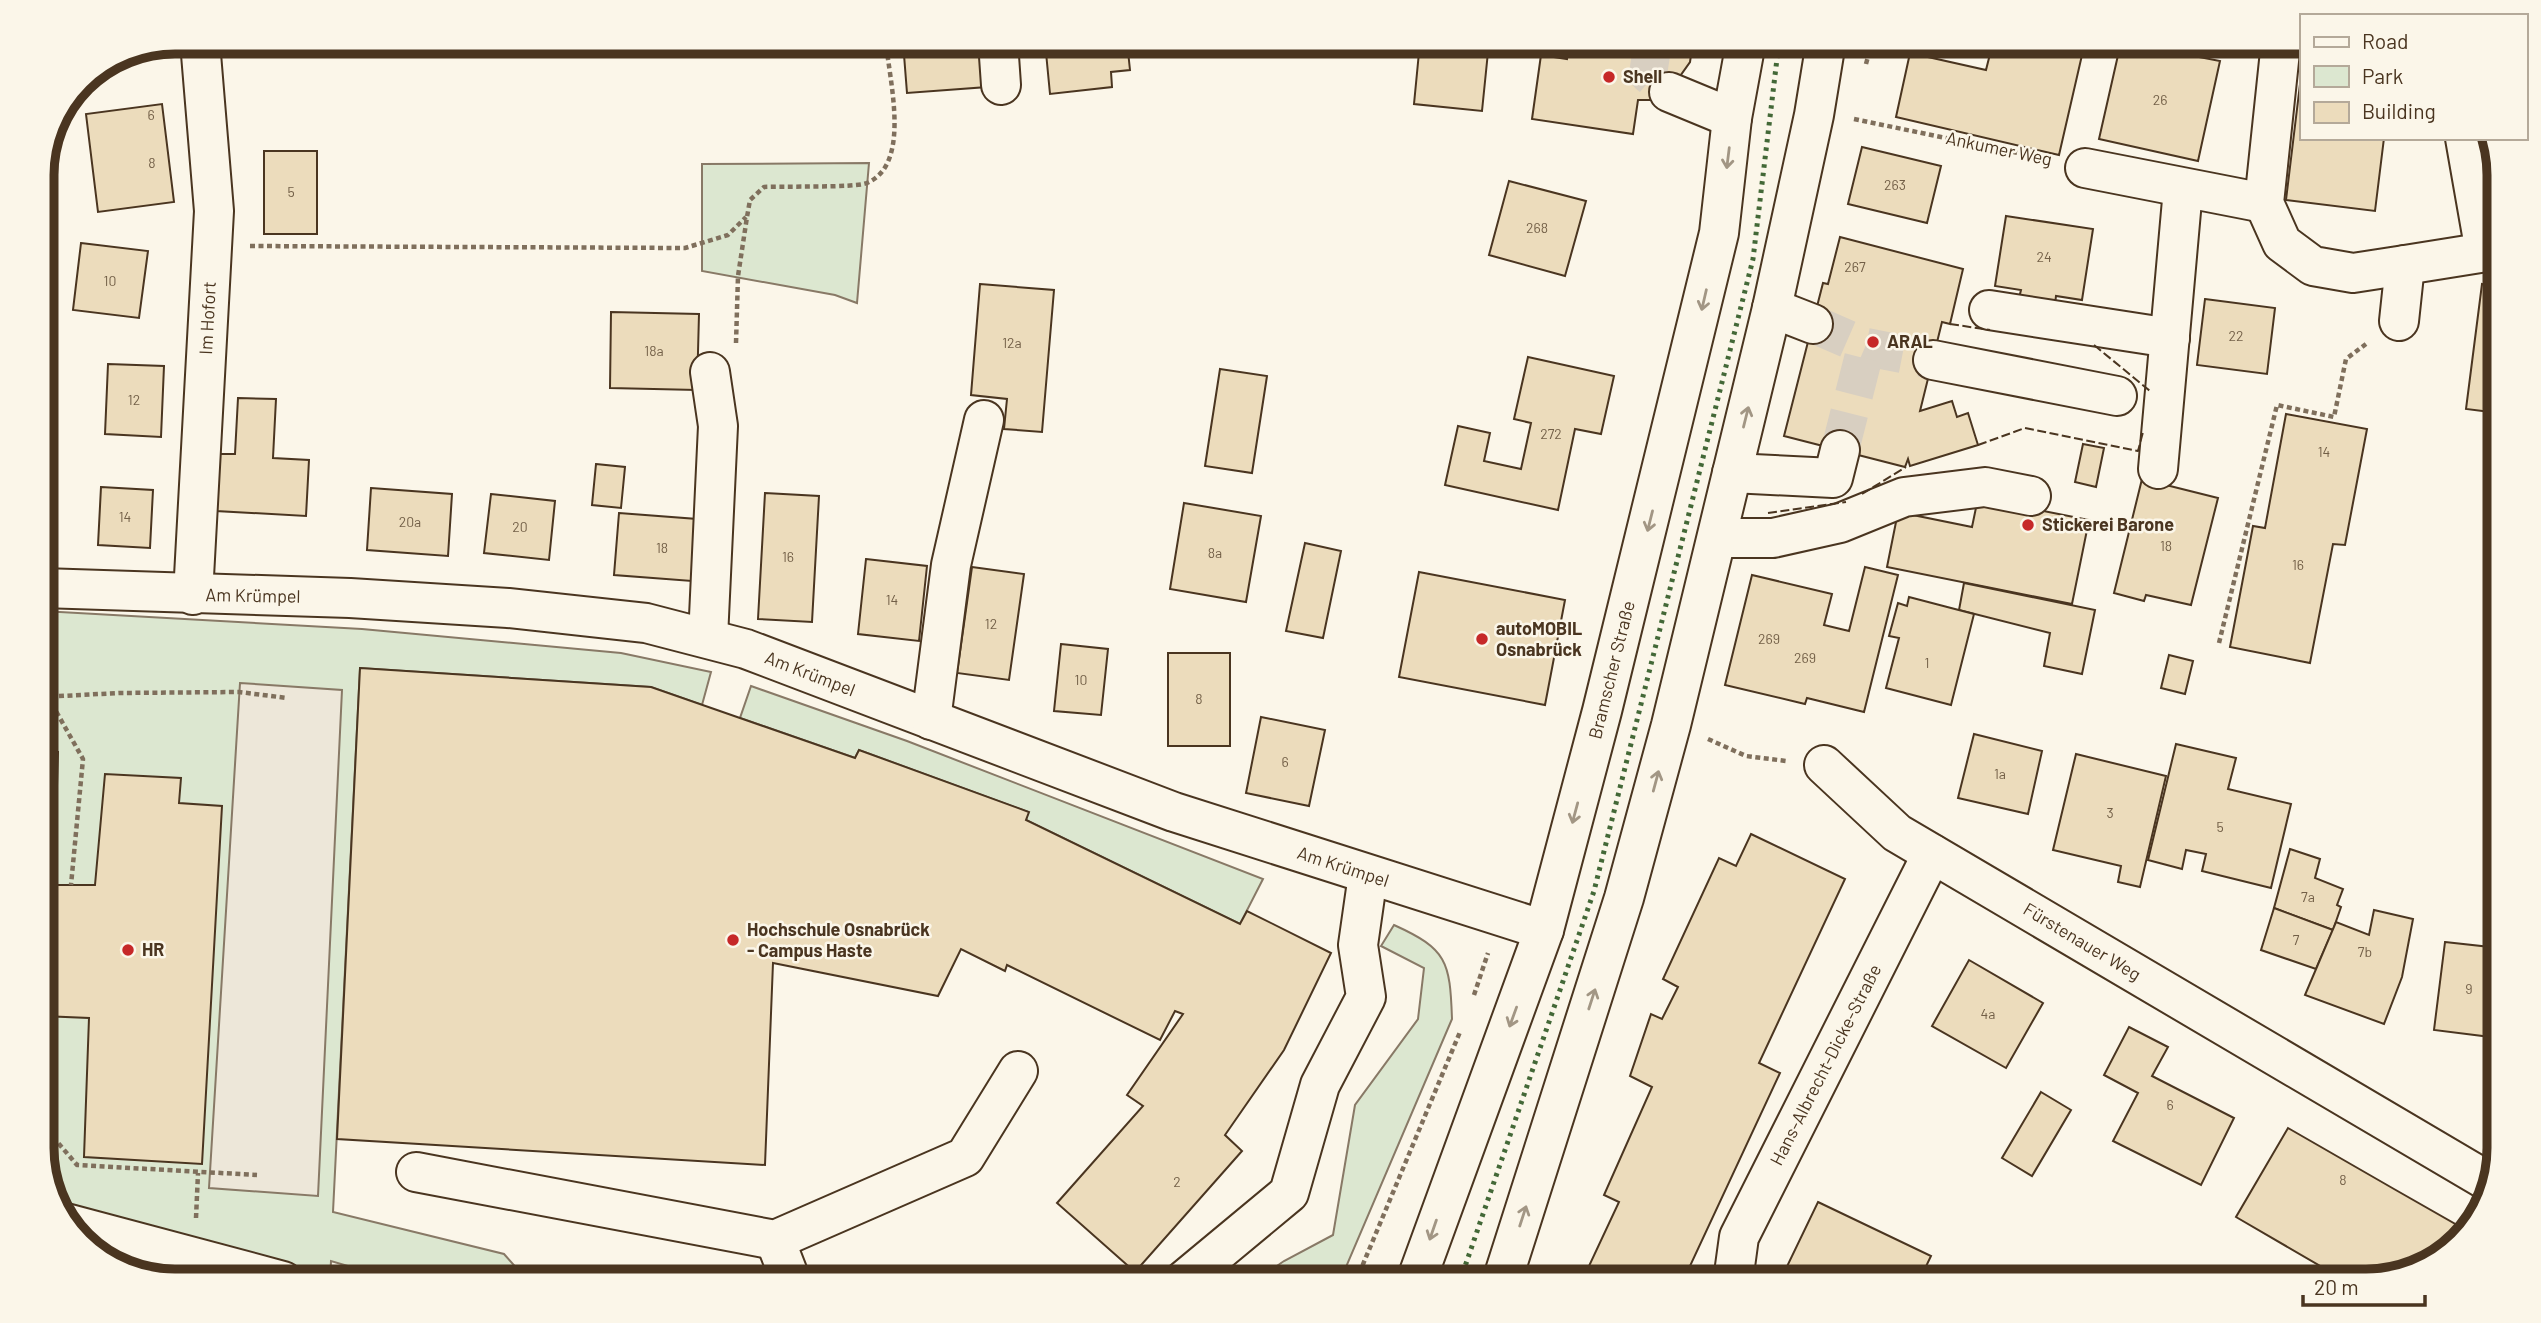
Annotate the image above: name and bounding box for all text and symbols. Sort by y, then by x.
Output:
legend [2300,14,2527,140]
text: Road [2362,28,2408,53]
text: Park [2362,63,2403,88]
place label: Shell [1623,65,1662,87]
marker: Shell [1601,69,1617,85]
house number: 26 [2153,91,2167,108]
text: Building [2362,98,2436,123]
house number: 6 [147,106,155,123]
street label: Ankumer Weg [1944,126,2054,170]
one-way arrow [1721,146,1734,169]
house number: 8 [148,154,156,171]
house number: 263 [1884,176,1906,193]
house number: 5 [287,183,295,200]
house number: 268 [1526,219,1548,236]
house number: 24 [2036,248,2052,265]
house number: 267 [1844,258,1866,275]
house number: 10 [104,272,116,289]
street label: Im Hofort [194,281,220,355]
one-way arrow [1697,288,1710,311]
house number: 22 [2228,327,2244,344]
place label: ARAL [1887,330,1933,352]
house number: 12a [1002,334,1022,351]
marker: ARAL [1865,334,1881,350]
house number: 18a [644,342,664,359]
house number: 12 [128,391,140,408]
one-way arrow [1740,407,1753,429]
house number: 272 [1540,425,1562,442]
house number: 14 [2318,443,2330,460]
house number: 14 [119,508,131,525]
one-way arrow [1643,509,1656,532]
house number: 20a [399,513,421,530]
place label: Stickerei Barone [2042,513,2174,535]
marker: Stickerei Barone [2020,517,2036,533]
house number: 20 [512,518,528,535]
house number: 18 [2160,537,2172,554]
house number: 18 [656,539,668,556]
house number: 8a [1208,544,1222,561]
house number: 16 [782,548,794,565]
house number: 16 [2292,556,2304,573]
street label: Am Krümpel [205,583,301,607]
house number: 14 [886,591,898,608]
street label: Bramscher Straße [1583,598,1639,741]
house number: 12 [985,615,997,632]
place label: autoMOBIL Osnabrück [1496,617,1582,660]
house number: 269 [1758,630,1780,647]
marker: autoMOBIL Osnabrück [1474,631,1490,647]
street label: Am Krümpel [762,646,859,700]
house number: 269 [1794,649,1816,666]
house number: 1 [1925,654,1929,671]
house number: 10 [1075,671,1087,688]
house number: 8 [1195,690,1203,707]
house number: 6 [1281,753,1289,770]
house number: 1a [1994,765,2006,782]
one-way arrow [1650,770,1663,793]
one-way arrow [1568,801,1581,823]
house number: 3 [2106,804,2114,821]
house number: 5 [2216,818,2224,835]
street label: Am Krümpel [1295,841,1392,891]
house number: 7a [2301,888,2315,905]
street label: Fürstenauer Weg [2020,897,2145,985]
place label: Hochschule Osnabrück - Campus Haste [747,918,930,961]
house number: 7 [2293,931,2300,948]
marker: Hochschule Osnabrück - Campus Haste [725,932,741,948]
place label: HR [142,938,164,960]
marker: HR [120,942,136,958]
house number: 7b [2358,943,2372,960]
street label: Hans-Albrecht-Dicke-Straße [1765,960,1885,1169]
house number: 9 [2465,980,2473,997]
one-way arrow [1587,989,1599,1011]
house number: 4a [1981,1005,1995,1022]
one-way arrow [1505,1006,1518,1028]
house number: 6 [2166,1096,2174,1113]
house number: 8 [2339,1171,2347,1188]
house number: 2 [1173,1173,1181,1190]
one-way arrow [1518,1206,1530,1228]
one-way arrow [1426,1219,1438,1241]
scale bar [2303,1264,2426,1308]
text: 20 m [2314,1274,2359,1299]

